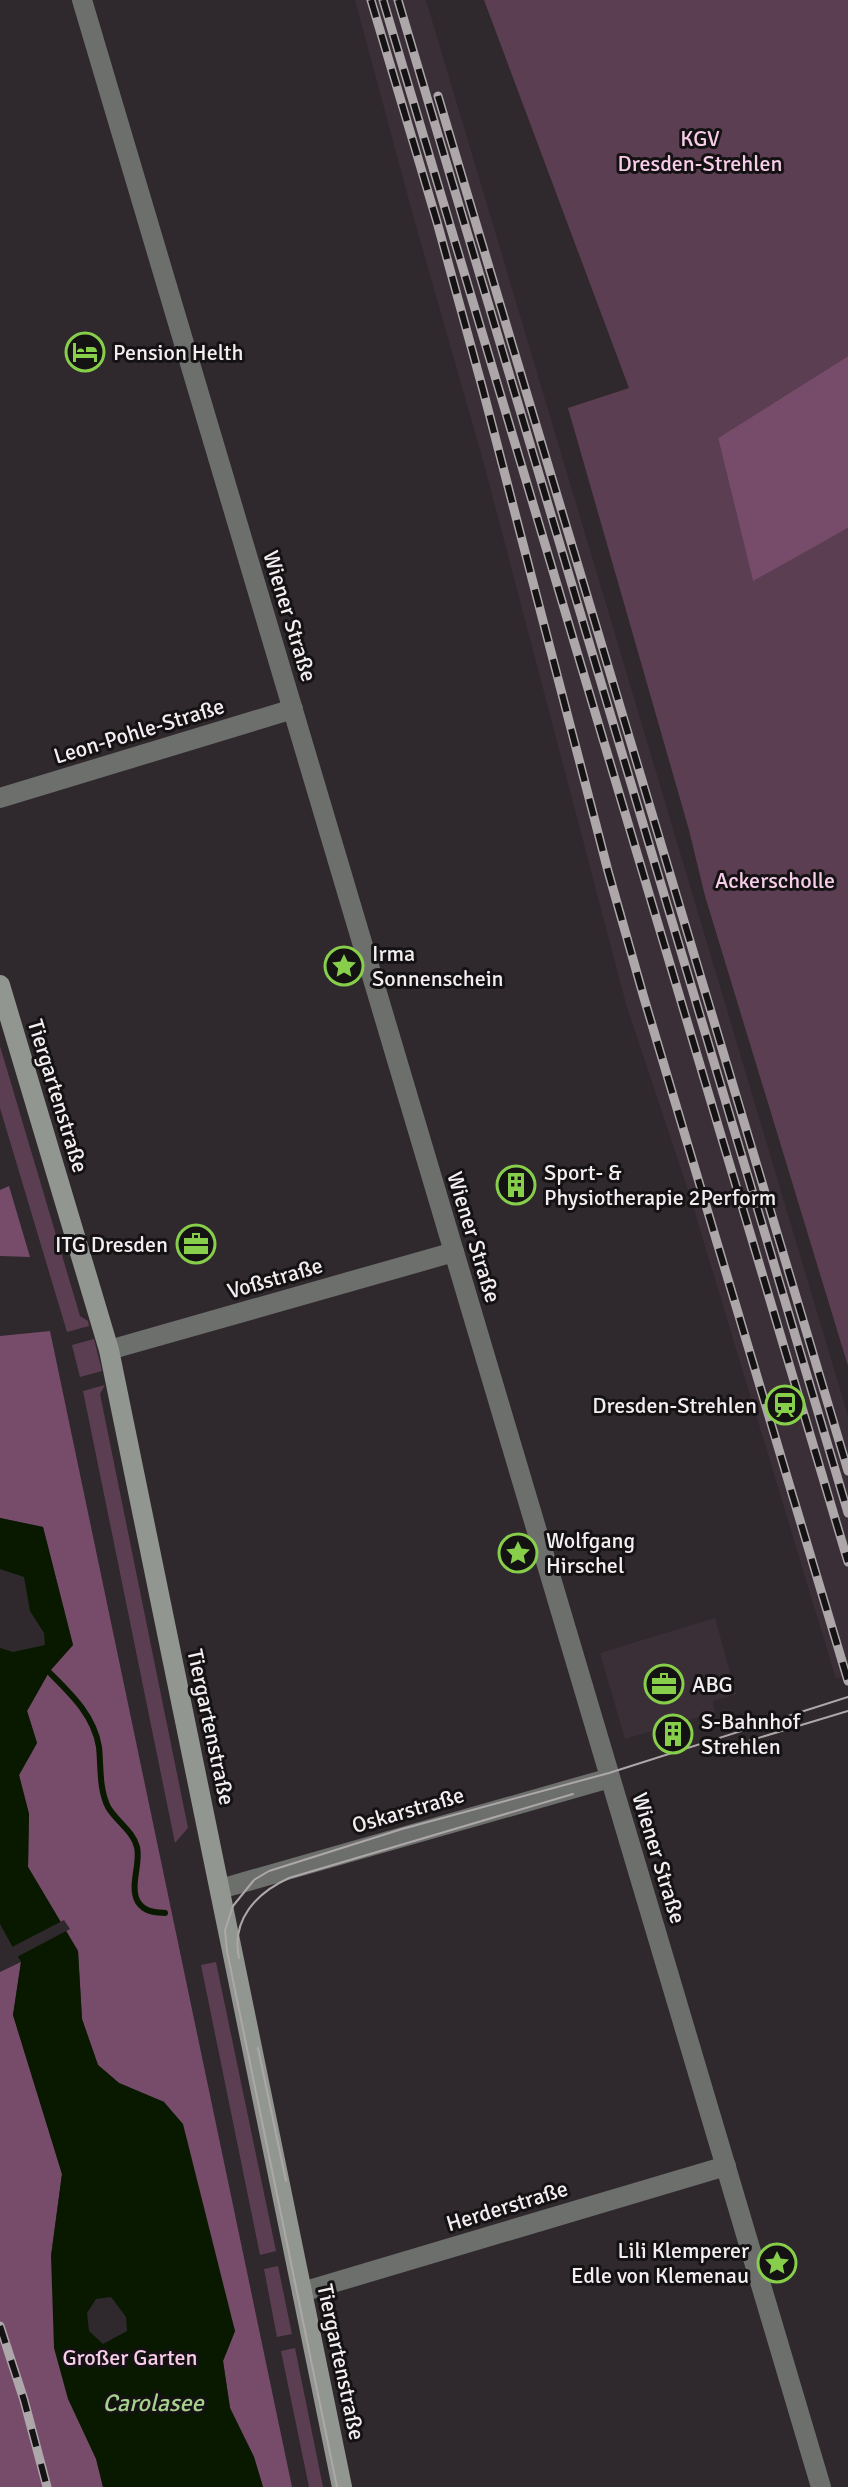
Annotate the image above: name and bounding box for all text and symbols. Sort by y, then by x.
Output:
park label: KGV Dresden-Strehlen [618,125,782,177]
hotel icon: Pension Helth [64,331,106,373]
place label: Pension Helth [113,339,243,366]
street label: Wiener Straße [257,547,323,685]
street label: Leon-Pohle-Straße [50,692,228,770]
park label: Ackerscholle [715,867,835,894]
place label: Irma Sonnenschein [372,940,504,992]
place icon: Irma Sonnenschein [323,945,365,987]
street label: Tiergartenstraße [22,1016,94,1176]
place label: Sport- & Physiotherapie 2Perform [544,1159,776,1211]
building icon: Sport- & Physiotherapie 2Perform [495,1164,537,1206]
street label: Wiener Straße [441,1168,507,1306]
office icon: ITG Dresden [175,1223,217,1265]
place label: ITG Dresden [55,1231,168,1258]
street label: Voßstraße [224,1252,326,1304]
station icon: Dresden-Strehlen [764,1384,806,1426]
place label: Dresden-Strehlen [592,1392,757,1419]
place label: Wolfgang Hirschel [546,1527,635,1579]
place icon: Wolfgang Hirschel [497,1532,539,1574]
street label: Tiergartenstraße [181,1647,241,1807]
office icon: ABG [643,1663,685,1705]
place label: ABG [692,1671,733,1698]
place label: S-Bahnhof Strehlen [701,1708,802,1760]
building icon: S-Bahnhof Strehlen [652,1713,694,1755]
street label: Oskarstraße [349,1781,467,1839]
street label: Wiener Straße [626,1789,692,1927]
street label: Herderstraße [443,2175,571,2237]
place label: Lili Klemperer Edle von Klemenau [571,2237,749,2289]
place icon: Lili Klemperer Edle von Klemenau [756,2242,798,2284]
street label: Tiergartenstraße [311,2282,371,2442]
park label: Großer Garten [62,2344,198,2371]
water label: Carolasee [102,2388,205,2418]

